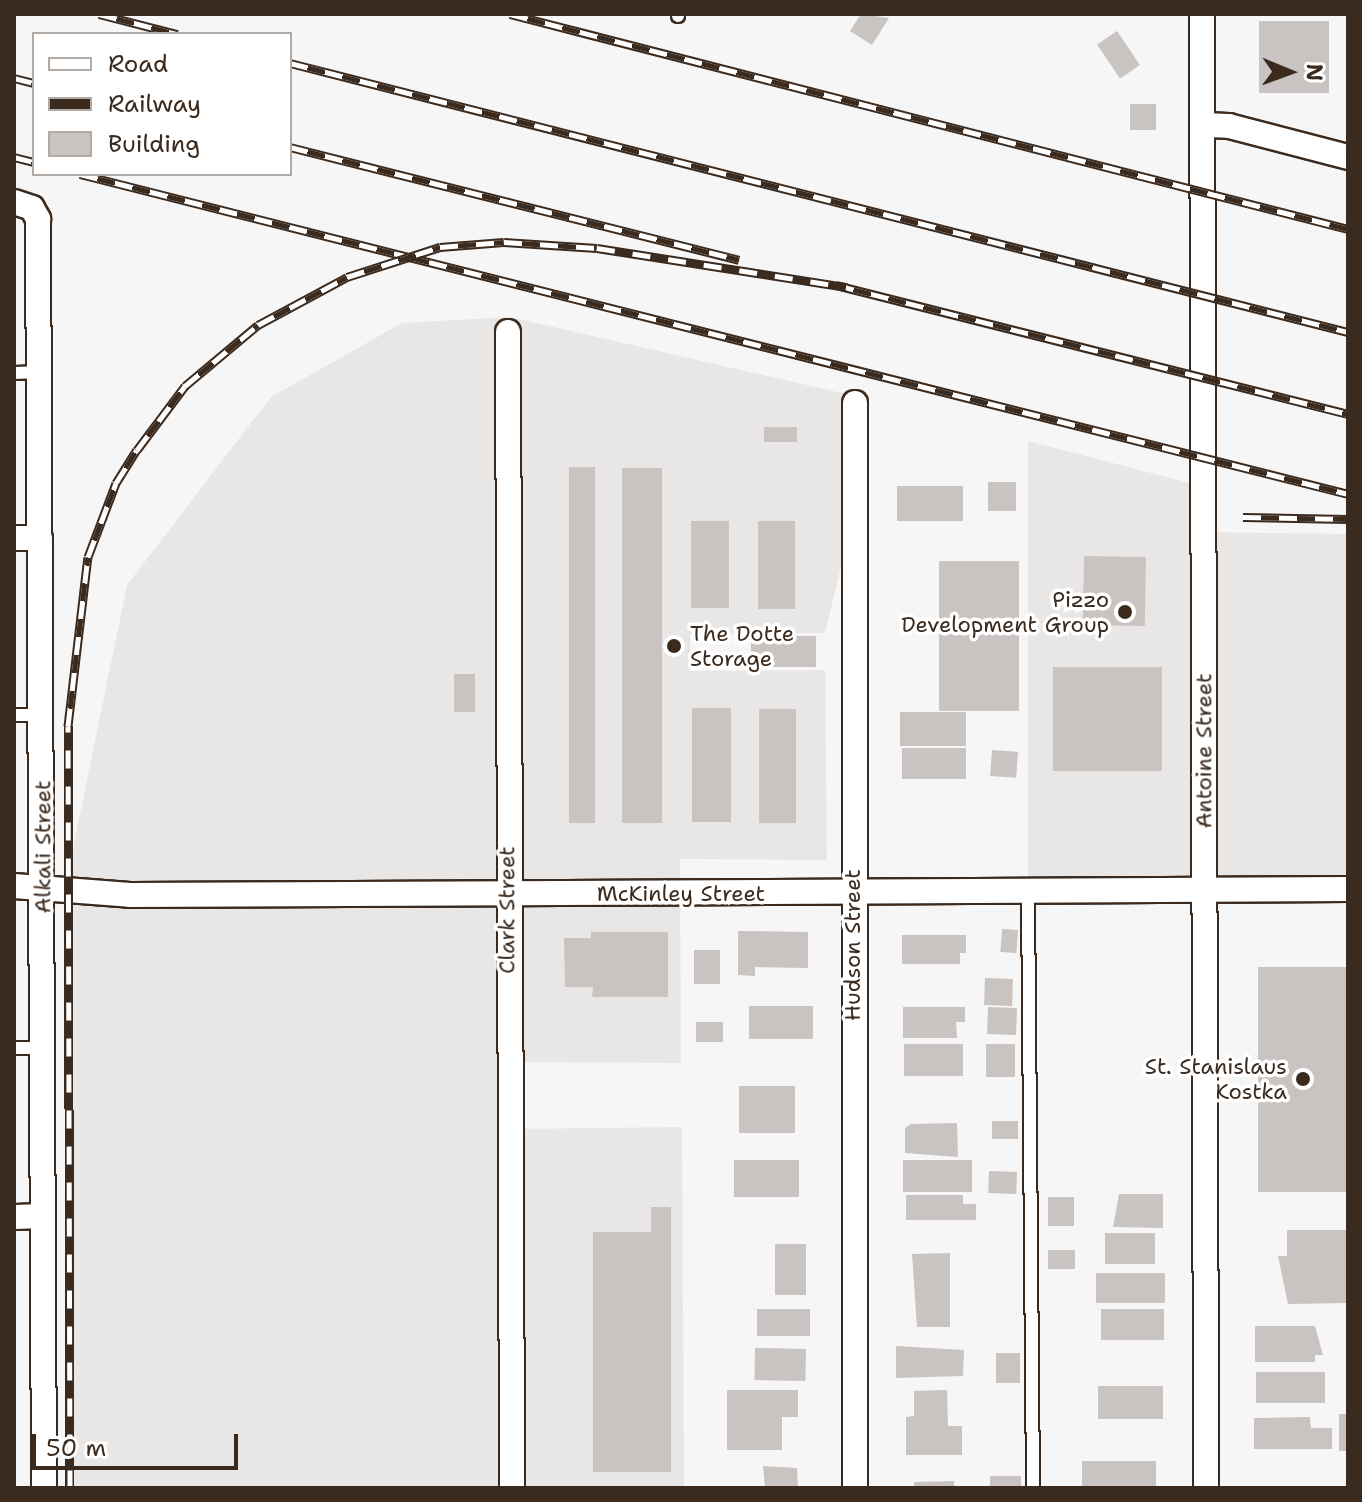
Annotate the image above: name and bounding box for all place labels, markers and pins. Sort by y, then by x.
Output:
place label: Pizzo Development Group [901,586,1109,638]
marker: Pizzo Development Group [1116,603,1134,621]
place label: The Dotte Storage [690,620,794,672]
marker: The Dotte Storage [665,637,683,655]
place label: St. Stanislaus Kostka [1145,1053,1287,1104]
marker: St. Stanislaus Kostka [1294,1070,1312,1088]

